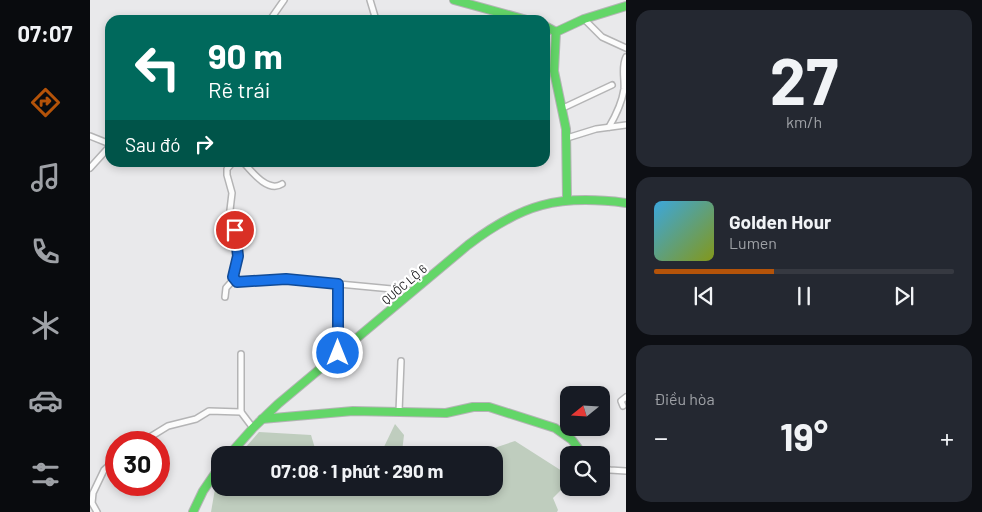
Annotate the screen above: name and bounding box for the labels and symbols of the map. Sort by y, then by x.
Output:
pin [214,209,256,251]
street label: QUỐC LỘ 6 [379,261,429,307]
position arrow [311,326,363,378]
north arrow [560,386,610,436]
speed limit sign: 30 [105,431,170,496]

